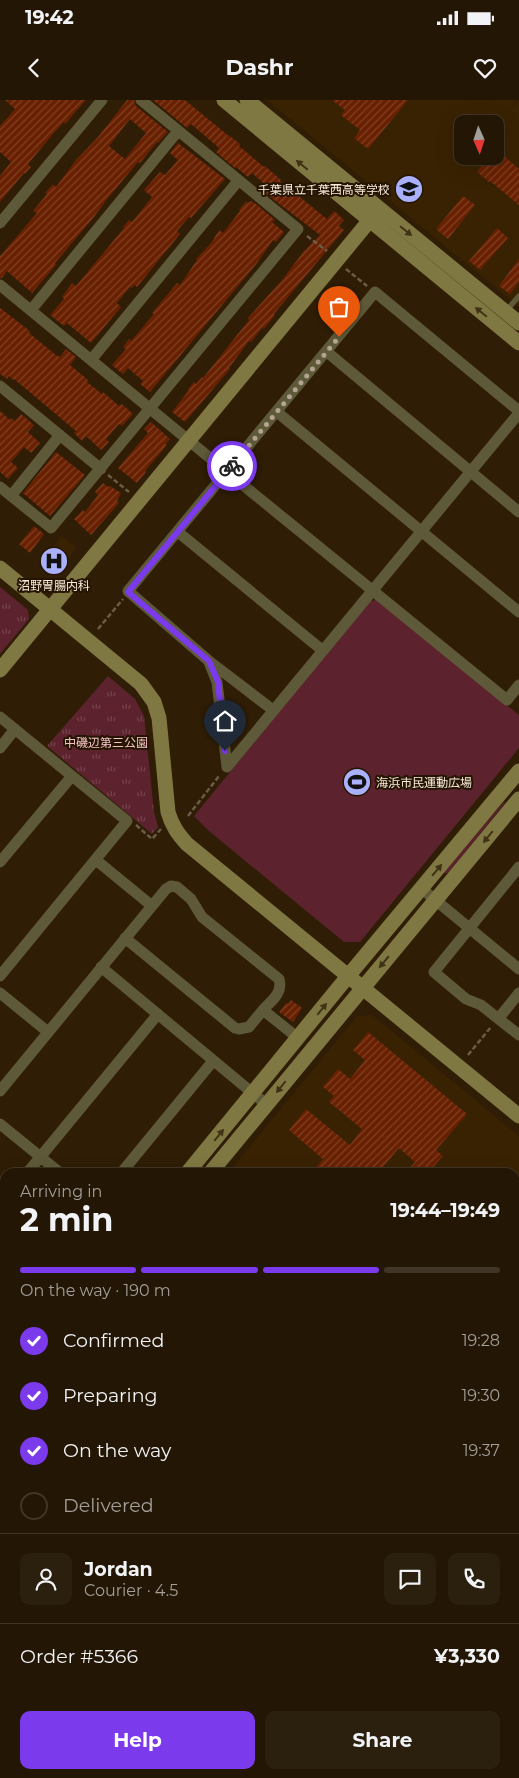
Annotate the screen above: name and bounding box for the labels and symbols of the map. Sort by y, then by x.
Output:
north arrow [454,115,504,165]
one-way arrow [296,159,309,170]
school or university icon: 千葉県立千葉西高等学校 [394,174,424,204]
place label: 千葉県立千葉西高等学校 [258,182,390,197]
one-way arrow [399,225,412,236]
pin [318,286,360,337]
one-way arrow [475,307,488,318]
courier [207,441,257,491]
hospital icon: 沼野胃腸内科 [39,546,69,576]
place label: 沼野胃腸内科 [18,578,90,593]
pin [204,700,246,751]
park label: 中磯辺第三公園 [64,735,148,750]
sports icon: 海浜市民運動広場 [342,767,372,797]
place label: 海浜市民運動広場 [376,775,472,790]
one-way arrow [483,830,494,843]
one-way arrow [431,864,442,877]
one-way arrow [379,955,390,968]
one-way arrow [316,1003,327,1016]
one-way arrow [276,1081,287,1094]
one-way arrow [214,1129,225,1142]

